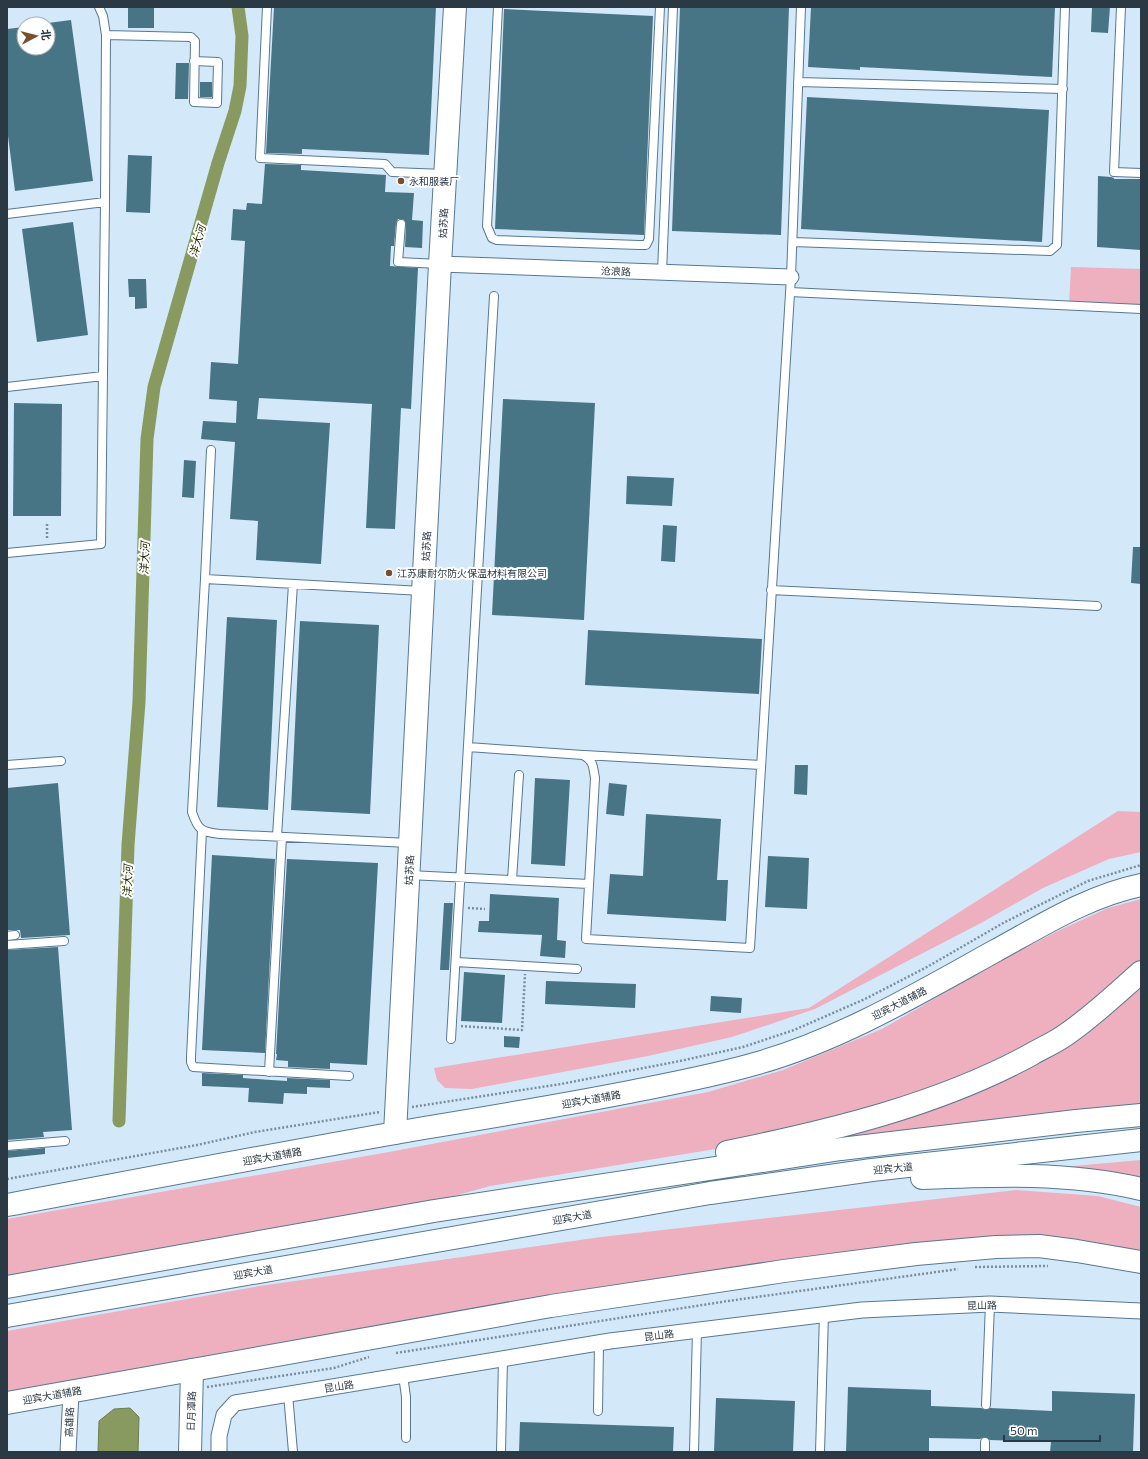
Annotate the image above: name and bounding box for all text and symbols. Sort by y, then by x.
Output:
north arrow [16,16,56,56]
text: 北 [39,28,54,41]
place label: 永和服装厂 [409,175,459,187]
marker: 永和服装厂 [396,176,406,186]
street label: 姑苏路 [436,208,450,238]
water label: 洋大河 [186,221,208,259]
street label: 沧浪路 [601,264,631,278]
street label: 姑苏路 [419,531,433,561]
water label: 洋大河 [137,539,151,575]
place label: 江苏康耐尔防火保温材料有限公司 [397,567,547,579]
marker: 江苏康耐尔防火保温材料有限公司 [384,568,394,578]
street label: 姑苏路 [402,855,416,885]
water label: 洋大河 [120,862,134,898]
street label: 迎宾大道辅路 [870,984,928,1022]
street label: 迎宾大道辅路 [560,1088,622,1110]
street label: 迎宾大道辅路 [241,1145,303,1167]
street label: 迎宾大道 [872,1160,914,1176]
street label: 迎宾大道 [551,1208,593,1226]
street label: 迎宾大道 [232,1263,274,1281]
street label: 昆山路 [967,1299,997,1311]
street label: 昆山路 [643,1327,675,1343]
street label: 昆山路 [323,1378,355,1394]
street label: 迎宾大道辅路 [21,1384,83,1406]
street label: 日月潭路 [184,1391,198,1431]
street label: 高雄路 [62,1407,76,1437]
scale bar [1004,1417,1100,1443]
text: 50 m [1010,1423,1038,1437]

